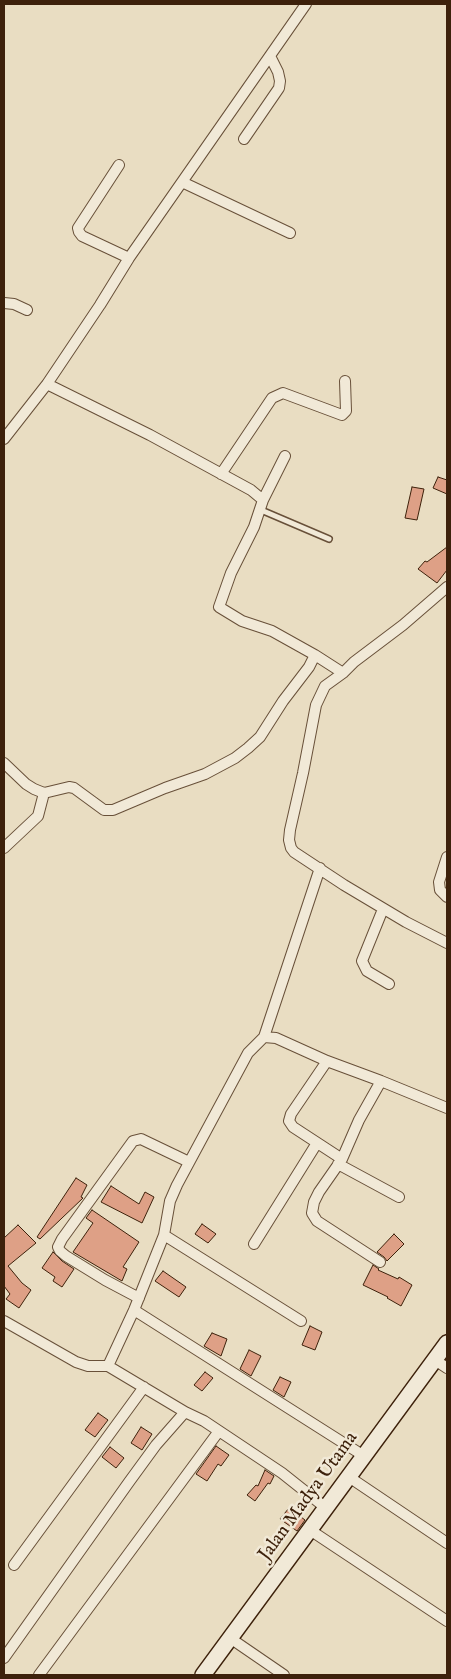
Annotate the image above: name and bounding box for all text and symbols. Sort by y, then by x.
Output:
street label: Jalan Madya Utama [255,1428,363,1566]

